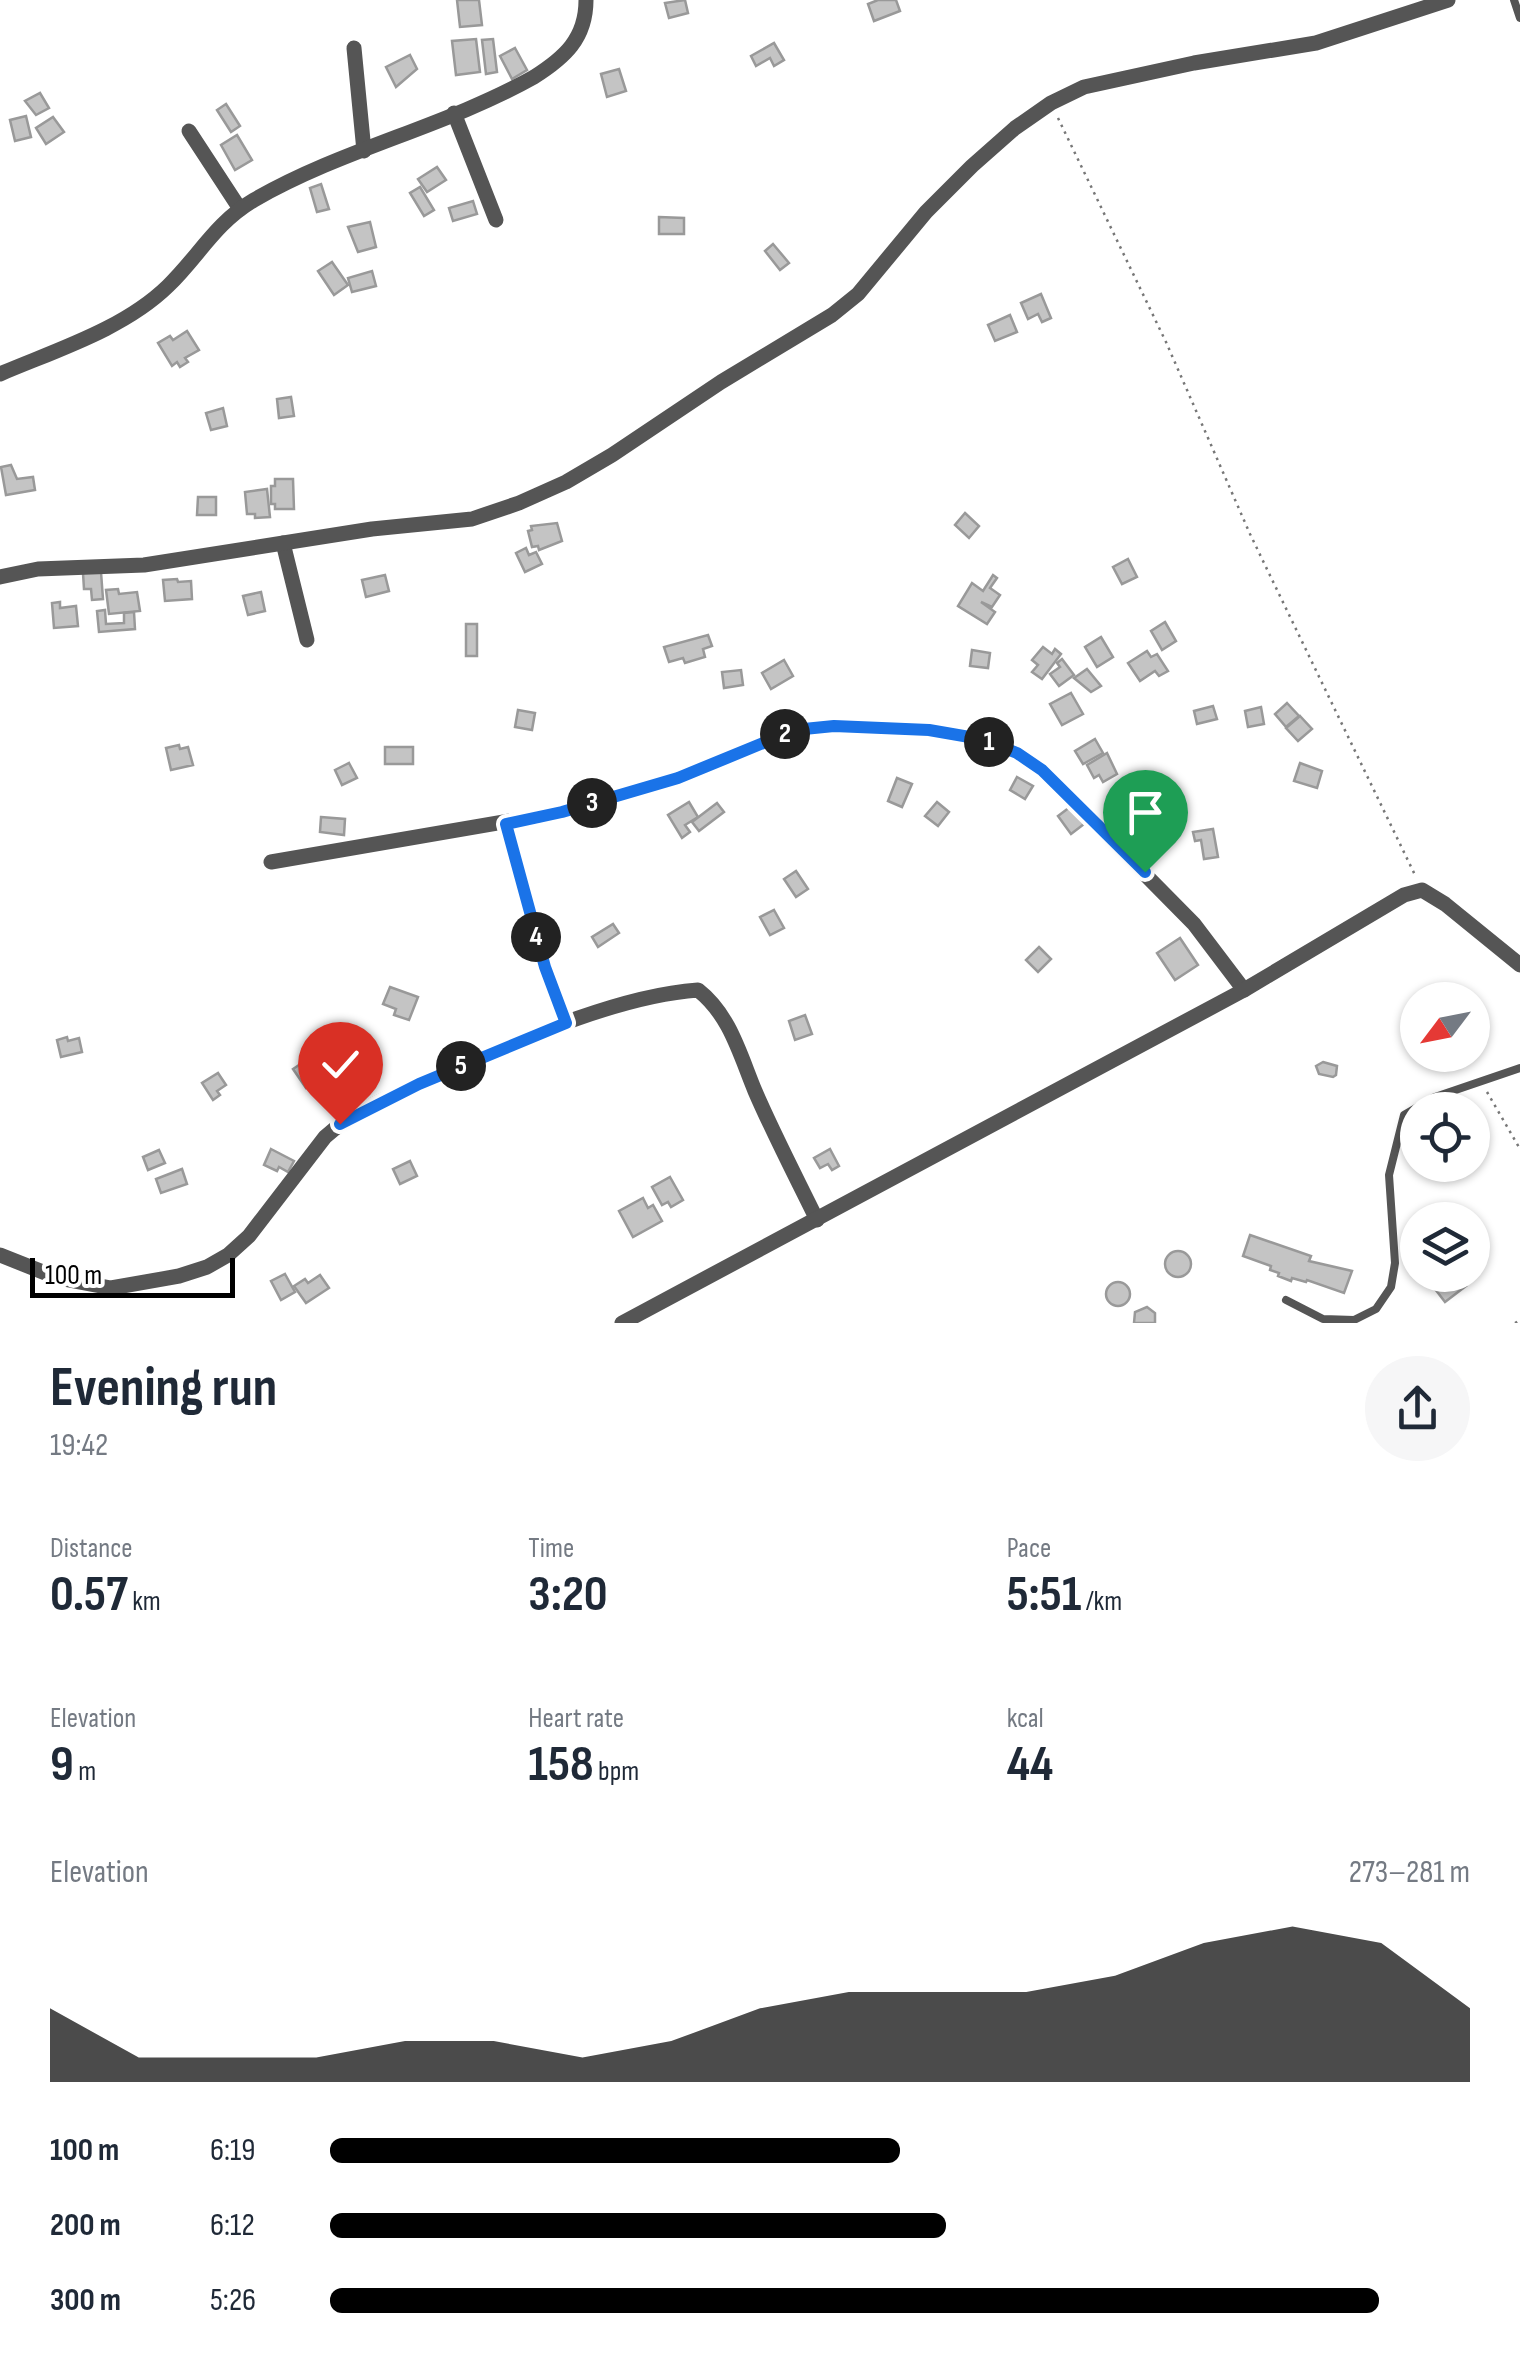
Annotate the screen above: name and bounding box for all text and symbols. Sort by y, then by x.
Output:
pin: 2 [760,709,810,759]
text: 2 [779,717,791,750]
pin: 1 [964,717,1014,767]
text: 1 [984,725,994,758]
pin [1103,770,1188,873]
pin: 3 [567,778,617,828]
icon: arrive [1118,785,1173,840]
text: 3 [586,786,598,819]
pin: 4 [511,912,561,962]
text: 4 [529,920,543,953]
north arrow [1400,982,1490,1072]
map controls [1400,982,1490,1292]
pin [298,1022,383,1125]
icon: check [313,1037,368,1092]
pin: 5 [436,1041,486,1091]
text: 5 [455,1049,467,1082]
button: locate [1400,1092,1490,1182]
button: layers [1400,1202,1490,1292]
scale bar [30,1253,235,1298]
text: 100 m [45,1259,102,1292]
text: Evening run [50,1355,277,1422]
button: share [1365,1356,1470,1461]
text: 19:42 [50,1426,108,1465]
text: Distance [50,1532,133,1565]
text: Time [528,1532,574,1565]
text: Pace [1007,1532,1051,1565]
text: 0.57 [50,1565,128,1625]
text: 3:20 [528,1565,608,1625]
text: 5:51 [1007,1565,1081,1625]
text: km [128,1585,161,1618]
text: /km [1081,1585,1122,1618]
text: Elevation [50,1702,136,1735]
text: Heart rate [528,1702,624,1735]
text: kcal [1007,1702,1044,1735]
text: 9 [50,1735,74,1795]
text: 158 [528,1735,594,1795]
text: 44 [1007,1735,1053,1795]
text: m [74,1755,96,1788]
text: bpm [594,1755,639,1788]
text: Elevation [50,1853,149,1892]
text: 273–281 m [1349,1853,1470,1892]
text: 100 m [50,2131,119,2170]
text: 6:19 [210,2131,255,2170]
text: 200 m [50,2206,121,2245]
text: 6:12 [210,2206,255,2245]
text: 300 m [50,2281,121,2320]
text: 5:26 [210,2281,256,2320]

